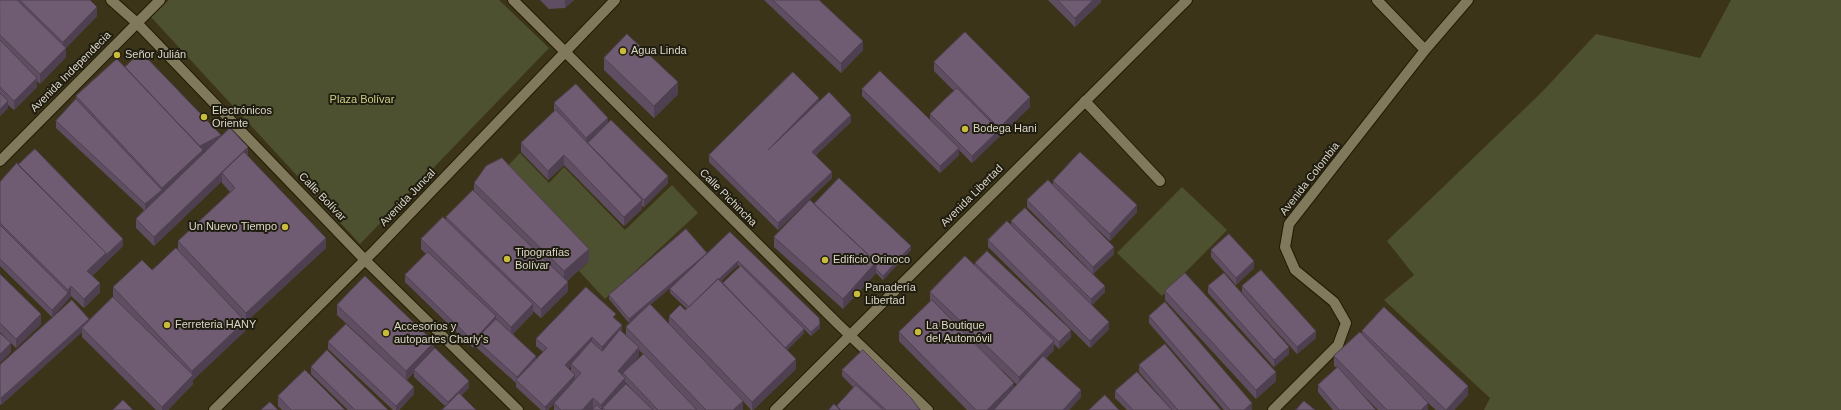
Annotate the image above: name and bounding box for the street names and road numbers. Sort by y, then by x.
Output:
street label: Avenida Independecia [28,29,114,115]
street label: Avenida Colombia [1277,140,1343,218]
street label: Avenida Libertad [938,162,1006,230]
street label: Avenida Juncal [377,167,439,229]
street label: Calle Pichincha [697,167,759,229]
street label: Calle Bolívar [296,170,348,224]

